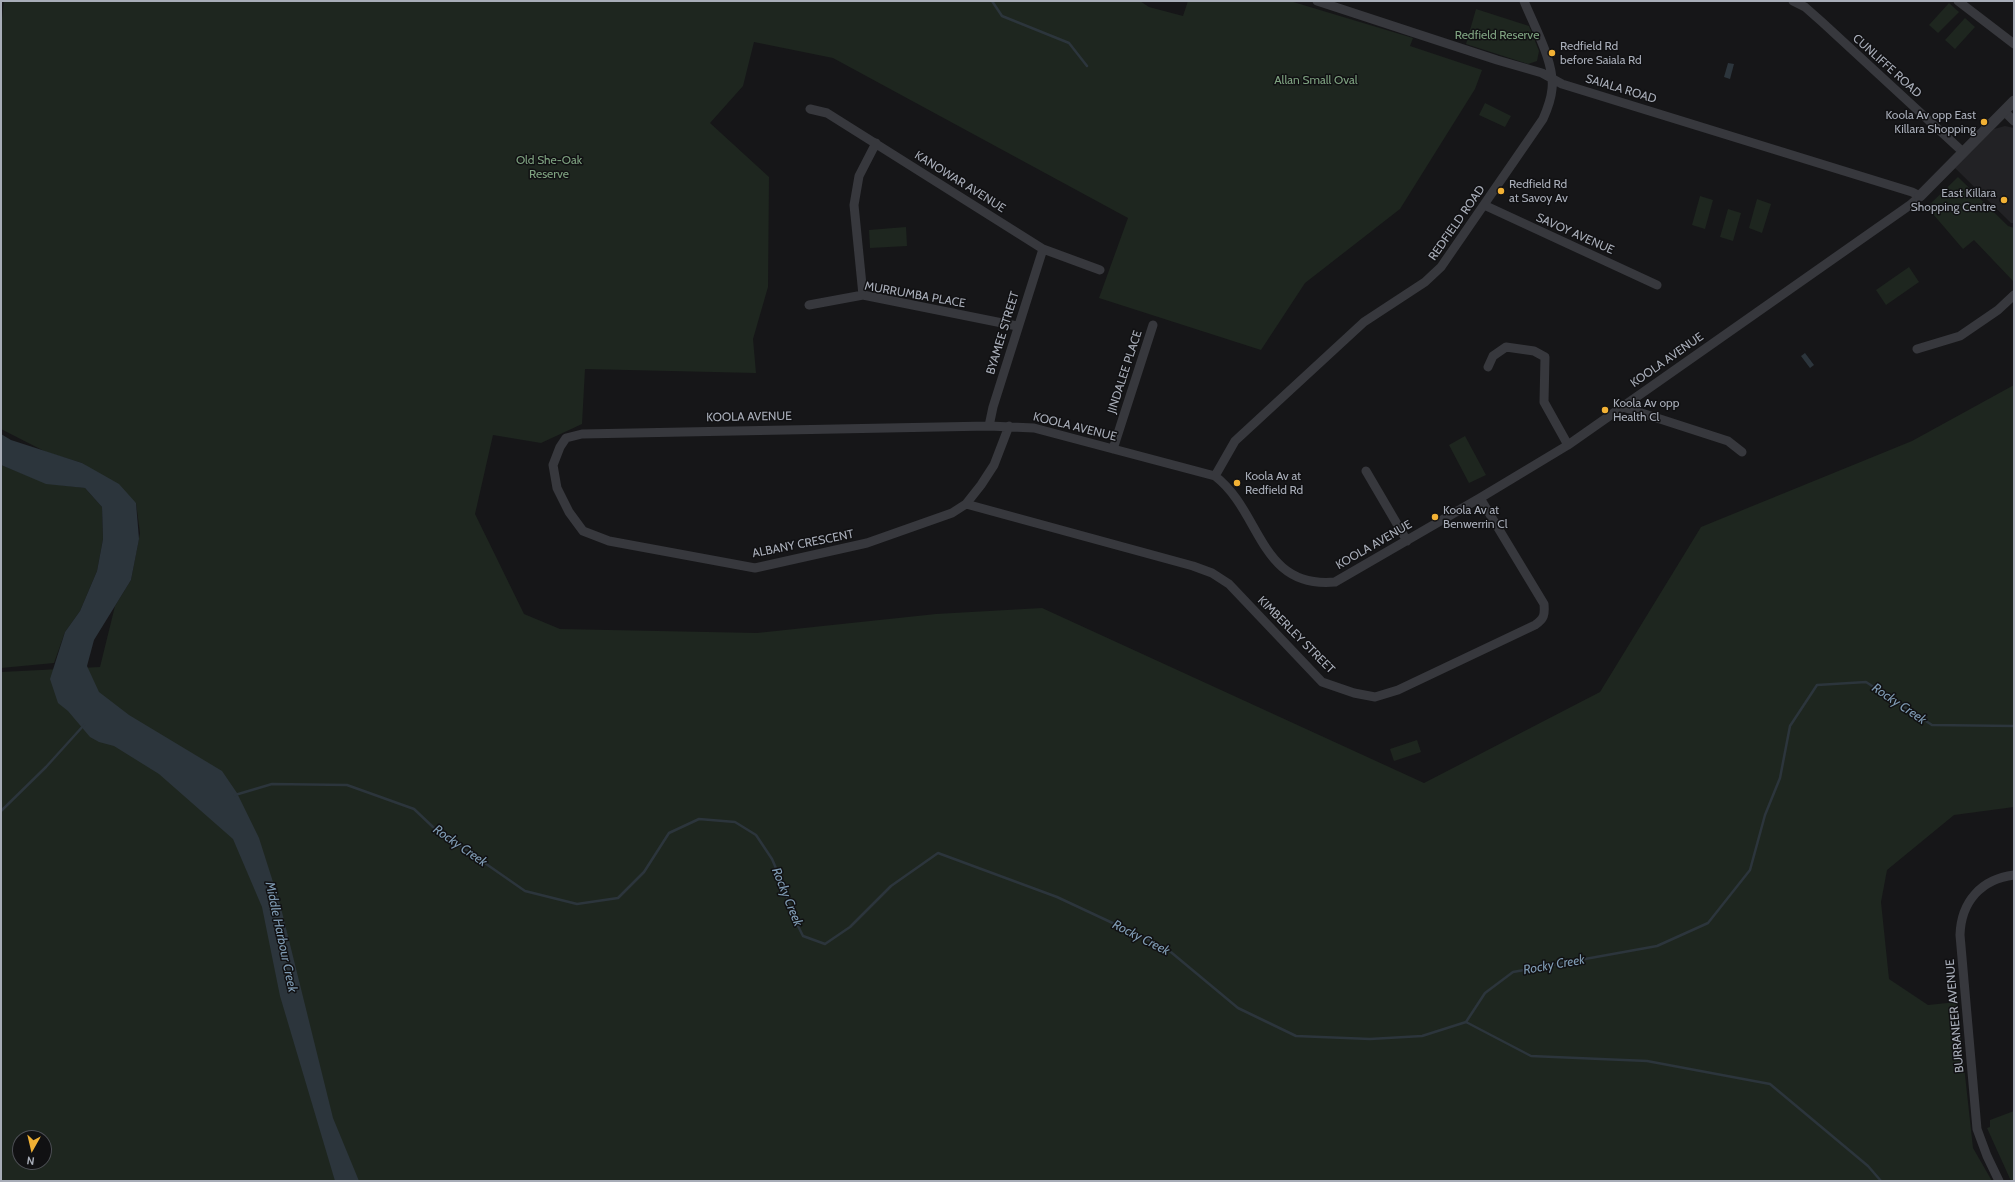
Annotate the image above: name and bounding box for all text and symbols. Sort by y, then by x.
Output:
park label: Redfield Reserve [1455,28,1539,42]
street label: CUNLIFFE ROAD [1849,31,1925,101]
place label: Redfield Rd before Saiala Rd [1560,39,1642,67]
marker: Redfield Rd before Saiala Rd [1547,48,1557,58]
street label: SAIALA ROAD [1584,71,1658,107]
park label: Allan Small Oval [1274,73,1358,87]
place label: Koola Av opp East Killara Shopping [1885,108,1976,136]
marker: Koola Av opp East Killara Shopping [1979,117,1989,127]
street label: KANOWAR AVENUE [912,148,1008,216]
park label: Old She-Oak Reserve [516,153,582,181]
place label: Redfield Rd at Savoy Av [1509,177,1568,205]
street label: REDFIELD ROAD [1426,183,1488,263]
marker: Redfield Rd at Savoy Av [1496,186,1506,196]
place label: East Killara Shopping Centre [1911,186,1996,214]
marker: East Killara Shopping Centre [1999,195,2009,205]
street label: SAVOY AVENUE [1534,210,1616,258]
street label: MURRUMBA PLACE [863,279,967,311]
street label: BYAMEE STREET [984,290,1022,376]
street label: JINDALEE PLACE [1105,329,1145,415]
street label: KOOLA AVENUE [1628,330,1706,390]
place label: Koola Av opp Health Cl [1613,396,1679,424]
marker: Koola Av opp Health Cl [1600,405,1610,415]
street label: KOOLA AVENUE [706,409,792,425]
street label: KOOLA AVENUE [1032,410,1118,444]
place label: Koola Av at Redfield Rd [1245,469,1303,497]
marker: Koola Av at Redfield Rd [1232,478,1242,488]
place label: Koola Av at Benwerrin Cl [1443,503,1507,531]
marker: Koola Av at Benwerrin Cl [1430,512,1440,522]
street label: KOOLA AVENUE [1333,517,1415,573]
street label: ALBANY CRESCENT [751,527,855,561]
street label: KIMBERLEY STREET [1254,593,1338,677]
water label: Rocky Creek [1869,680,1929,728]
water label: Rocky Creek [430,822,490,870]
water label: Rocky Creek [768,865,806,929]
water label: Middle Harbour Creek [262,880,300,994]
water label: Rocky Creek [1110,917,1172,959]
water label: Rocky Creek [1522,952,1586,978]
street label: BURRANEER AVENUE [1943,959,1967,1073]
north arrow [12,1130,52,1170]
text: N [26,1153,35,1168]

